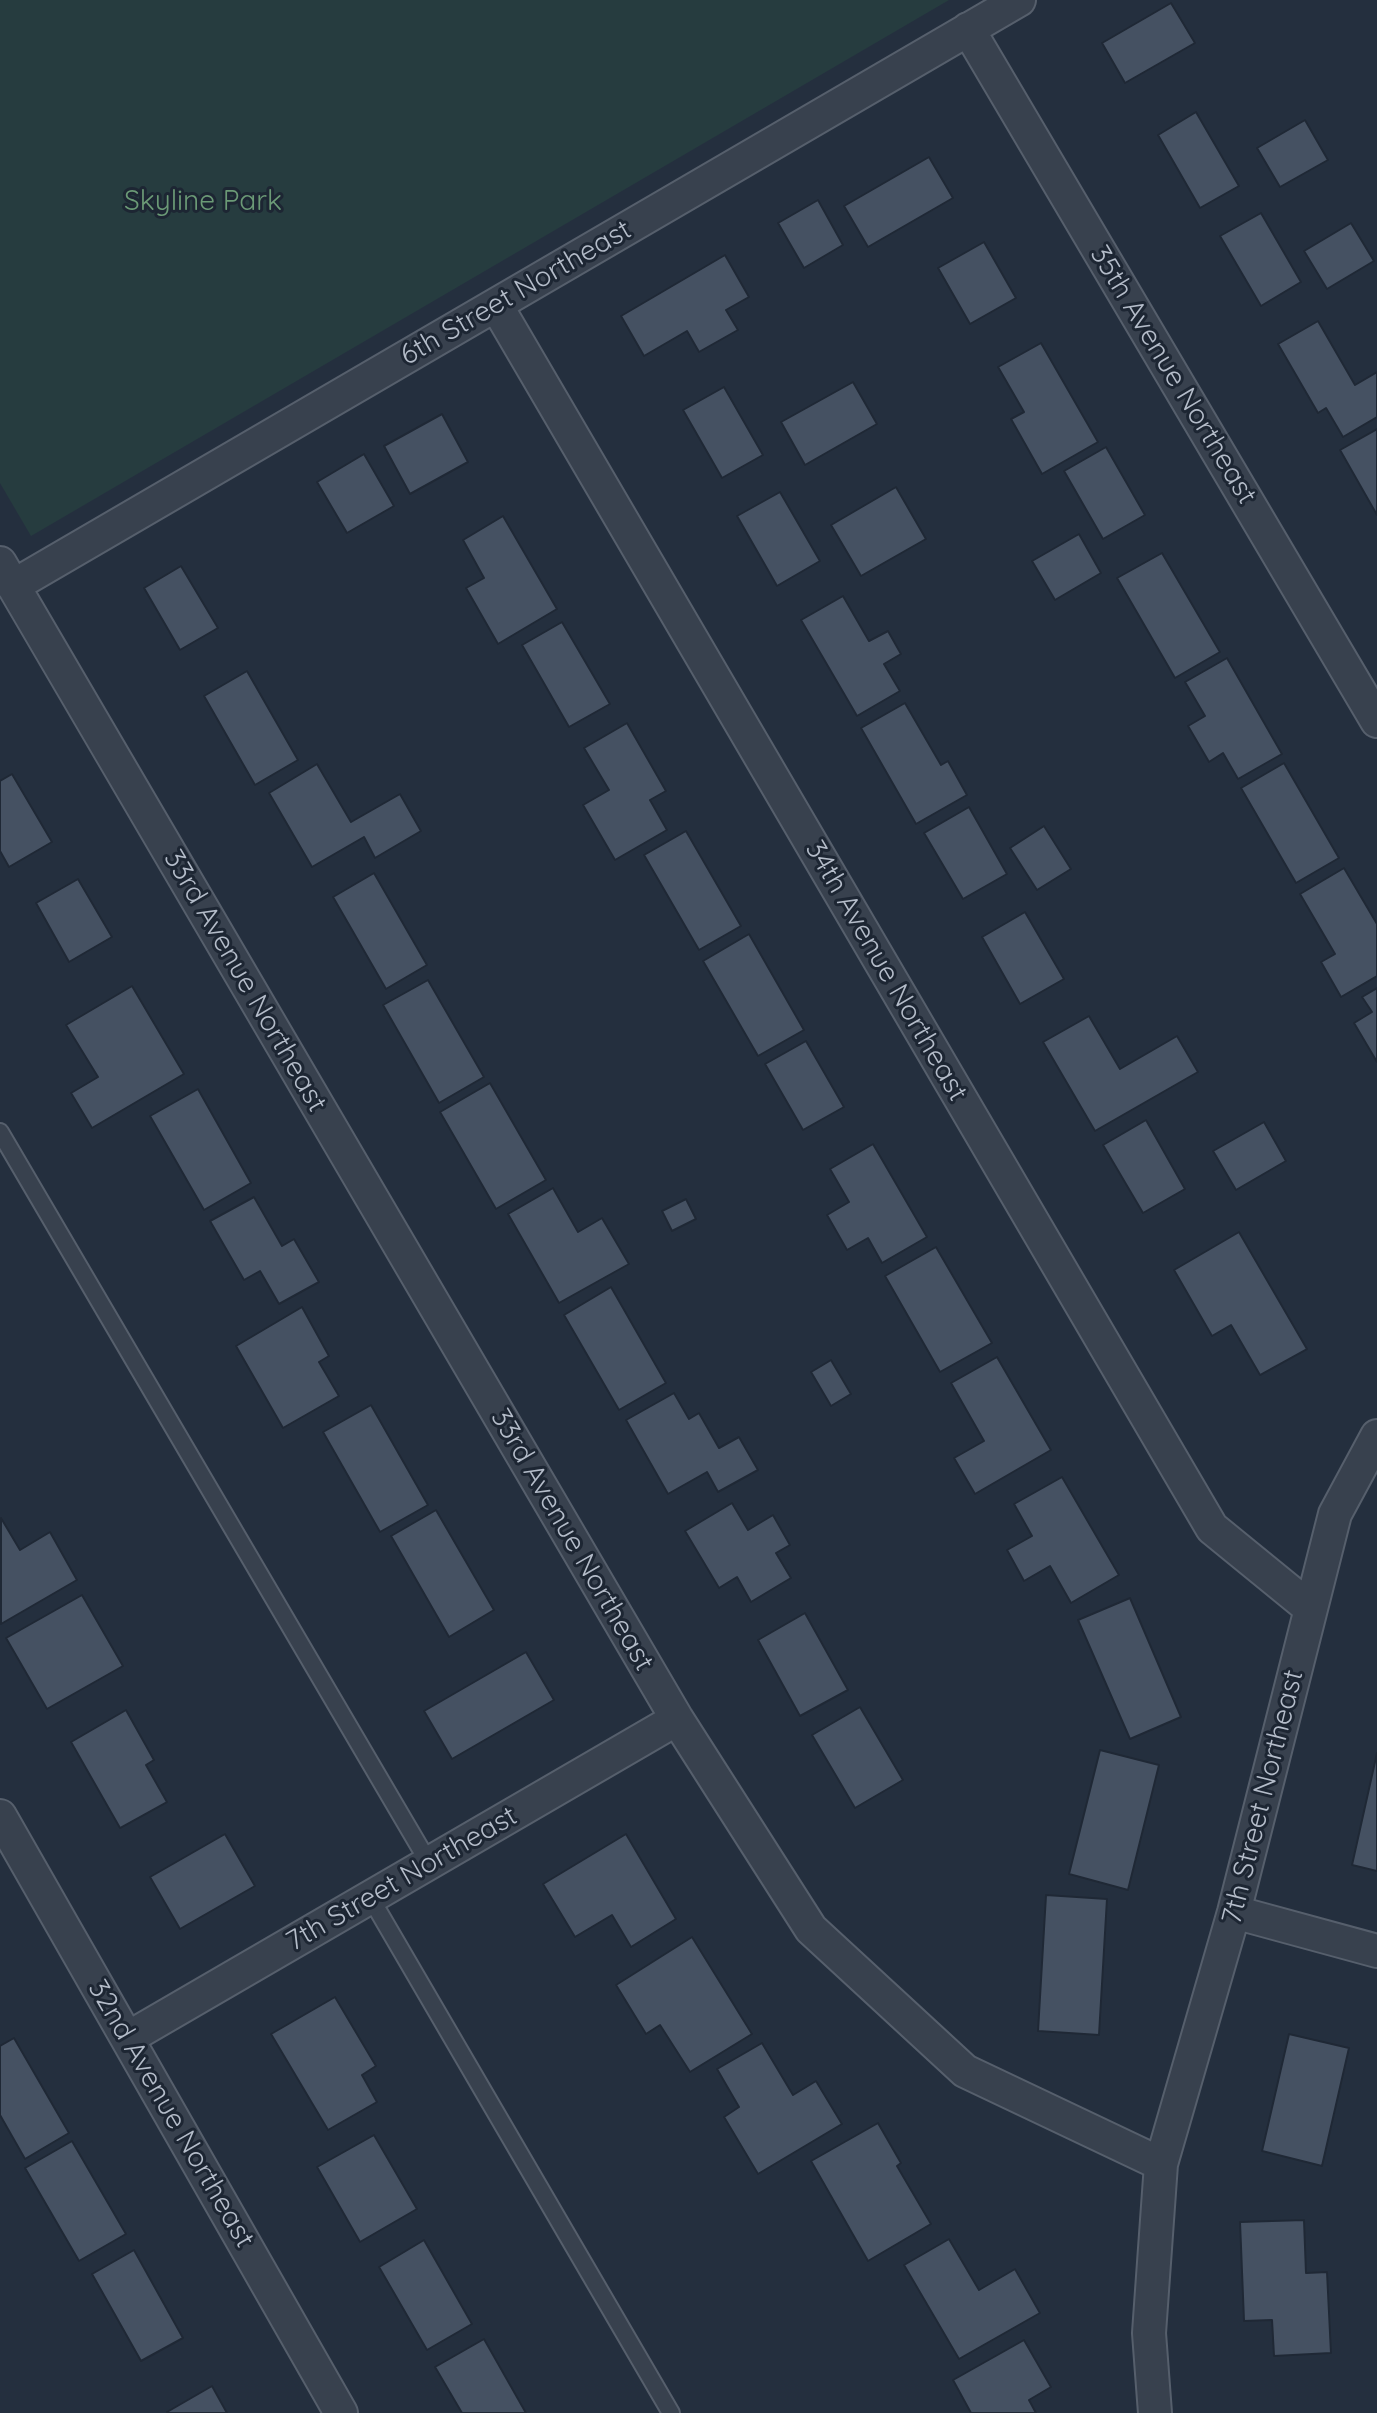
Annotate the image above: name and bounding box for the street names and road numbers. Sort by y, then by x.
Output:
street label: 6th Street Northeast [394,213,638,373]
street label: 35th Avenue Northeast [1083,240,1263,510]
street label: 34th Avenue Northeast [798,835,974,1107]
street label: 33rd Avenue Northeast [156,844,334,1118]
street label: 33rd Avenue Northeast [483,1403,661,1677]
street label: 7th Street Northeast [1215,1667,1311,1927]
street label: 7th Street Northeast [281,1799,523,1959]
street label: 32nd Avenue Northeast [81,1974,261,2254]

